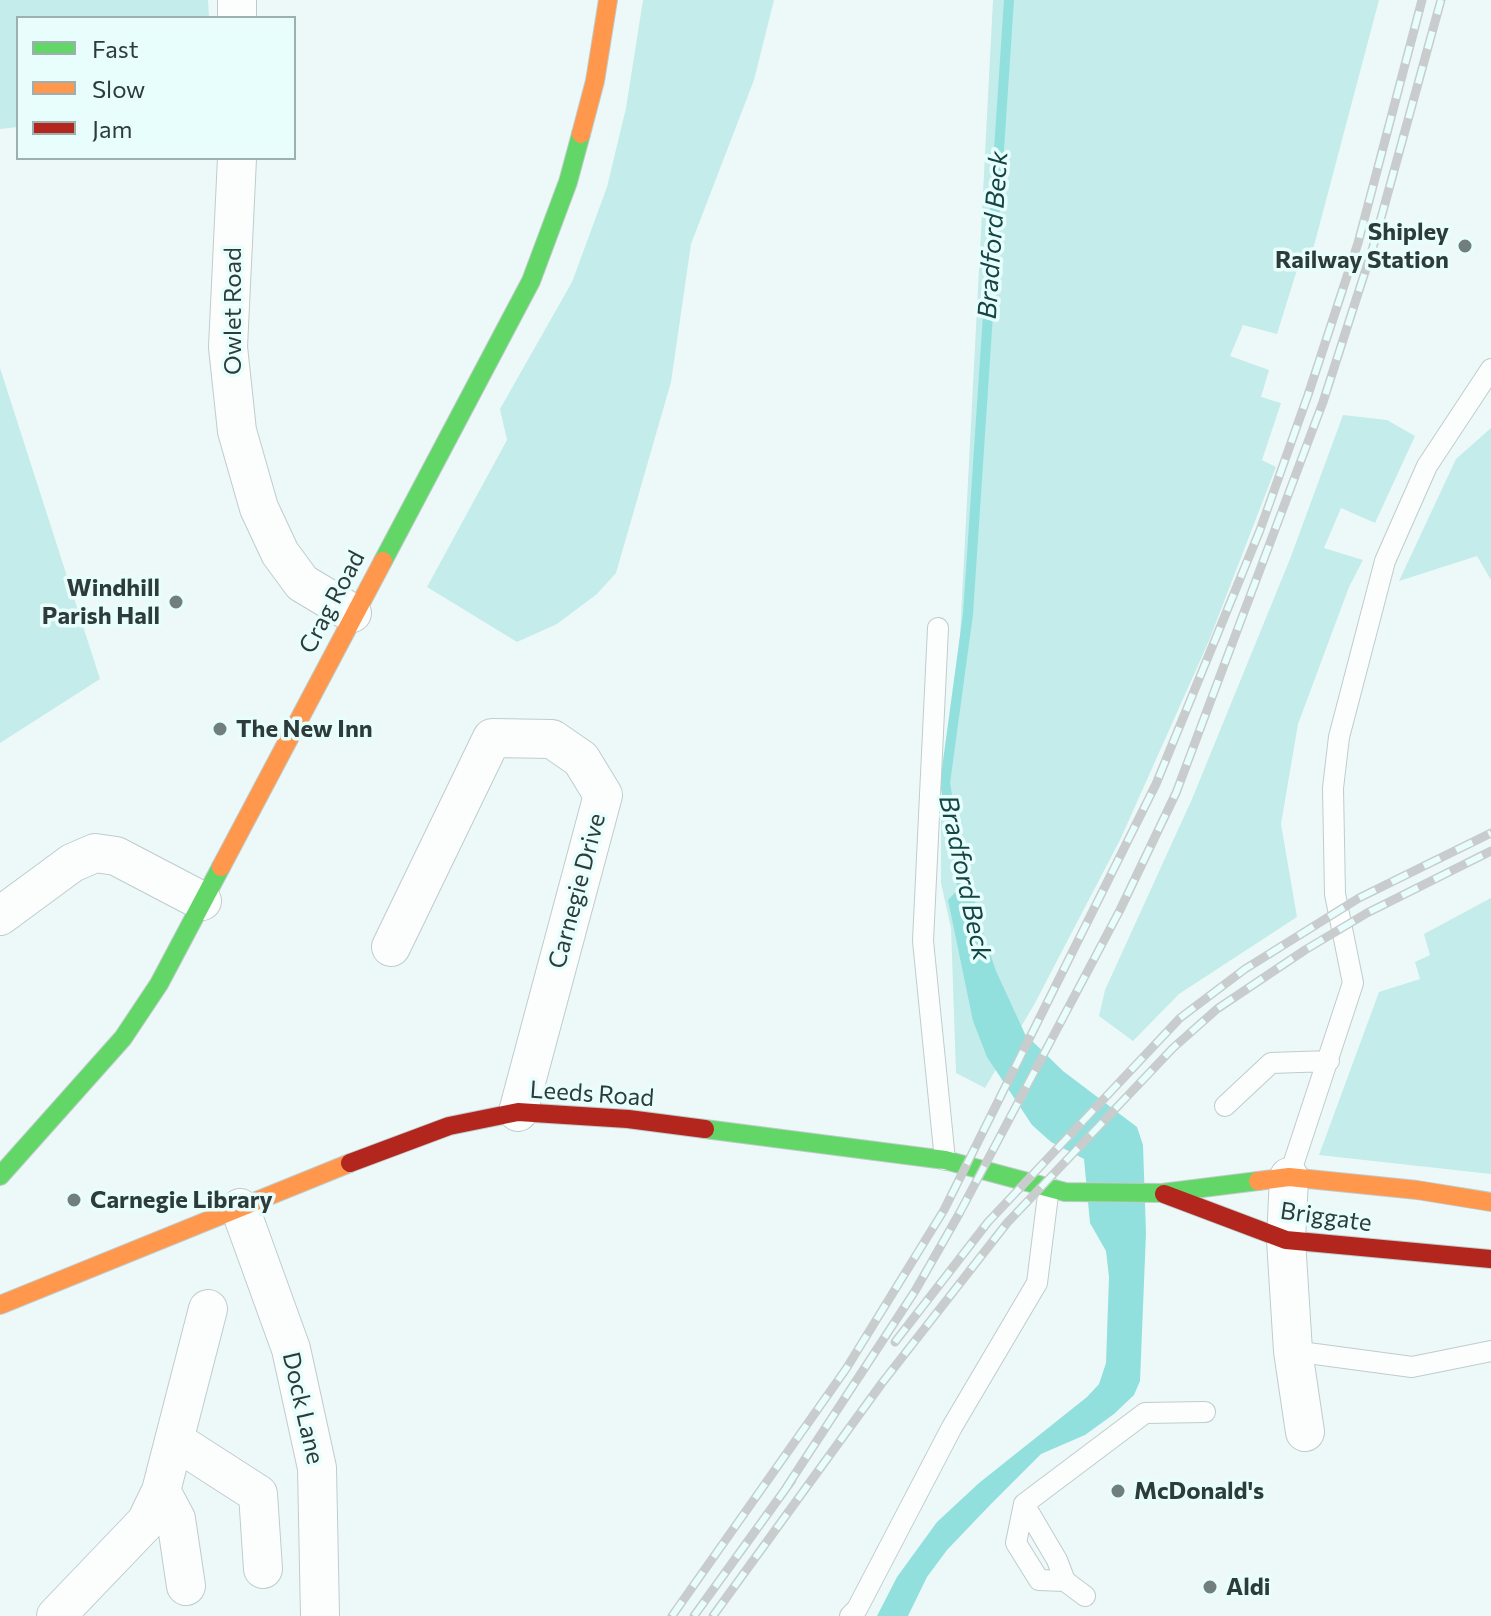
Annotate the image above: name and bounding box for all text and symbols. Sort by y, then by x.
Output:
legend [16,16,296,160]
text: Fast [92,34,139,63]
text: Slow [92,74,145,103]
text: Jam [92,114,132,143]
water label: Bradford Beck [972,150,1014,320]
place label: Shipley Railway Station [1275,218,1449,274]
marker: Shipley Railway Station [1456,237,1474,255]
street label: Owlet Road [219,247,247,375]
street label: Crag Road [293,546,371,658]
place label: Windhill Parish Hall [42,574,160,630]
marker: Windhill Parish Hall [167,593,185,611]
place label: The New Inn [236,715,373,743]
marker: The New Inn [211,720,229,738]
water label: Bradford Beck [932,793,998,963]
street label: Carnegie Drive [542,810,612,972]
street label: Leeds Road [529,1075,655,1113]
place label: Carnegie Library [90,1186,273,1214]
marker: Carnegie Library [65,1191,83,1209]
street label: Briggate [1278,1196,1374,1238]
street label: Dock Lane [276,1349,330,1467]
place label: McDonald's [1134,1477,1264,1505]
marker: McDonald's [1109,1482,1127,1500]
place label: Aldi [1226,1573,1271,1601]
marker: Aldi [1201,1578,1219,1596]

